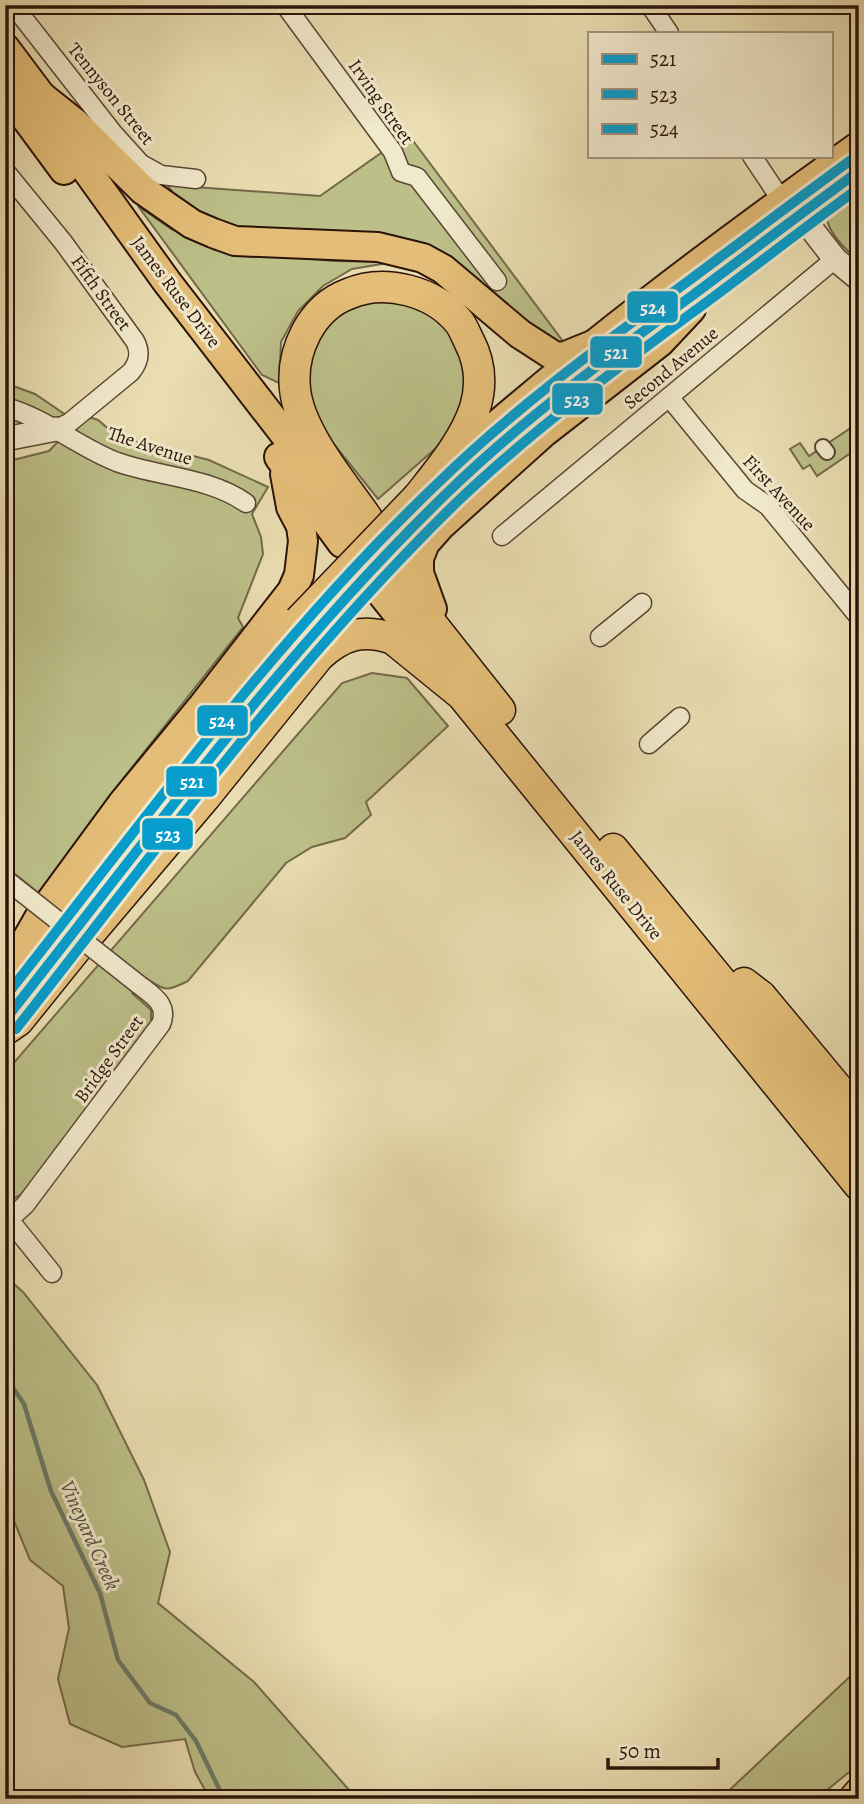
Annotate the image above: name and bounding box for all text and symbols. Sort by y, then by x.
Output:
legend [588,32,832,158]
street label: Tennyson Street [62,37,160,151]
text: 521 [650,45,676,73]
street label: Irving Street [342,54,420,150]
text: 523 [650,81,678,109]
text: 524 [650,115,679,143]
street label: James Ruse Drive [125,231,227,353]
street label: Fifth Street [65,250,137,336]
line badge: 524 [626,290,679,324]
text: 524 [640,295,666,321]
street label: Second Avenue [618,321,724,415]
line badge: 521 [589,335,643,369]
text: 521 [604,340,628,366]
line badge: 523 [551,382,604,416]
text: 523 [564,387,590,413]
street label: The Avenue [104,420,196,472]
street label: First Avenue [737,449,821,537]
line badge: 524 [196,704,249,737]
text: 524 [209,708,235,734]
line badge: 521 [165,765,218,798]
text: 521 [180,769,204,795]
line badge: 523 [141,817,194,851]
text: 523 [155,822,181,848]
street label: James Ruse Drive [564,825,668,945]
street label: Bridge Street [68,1010,150,1108]
water label: Vineyard Creek [53,1476,127,1594]
scale bar [608,1727,719,1771]
text: 50 m [619,1737,661,1765]

